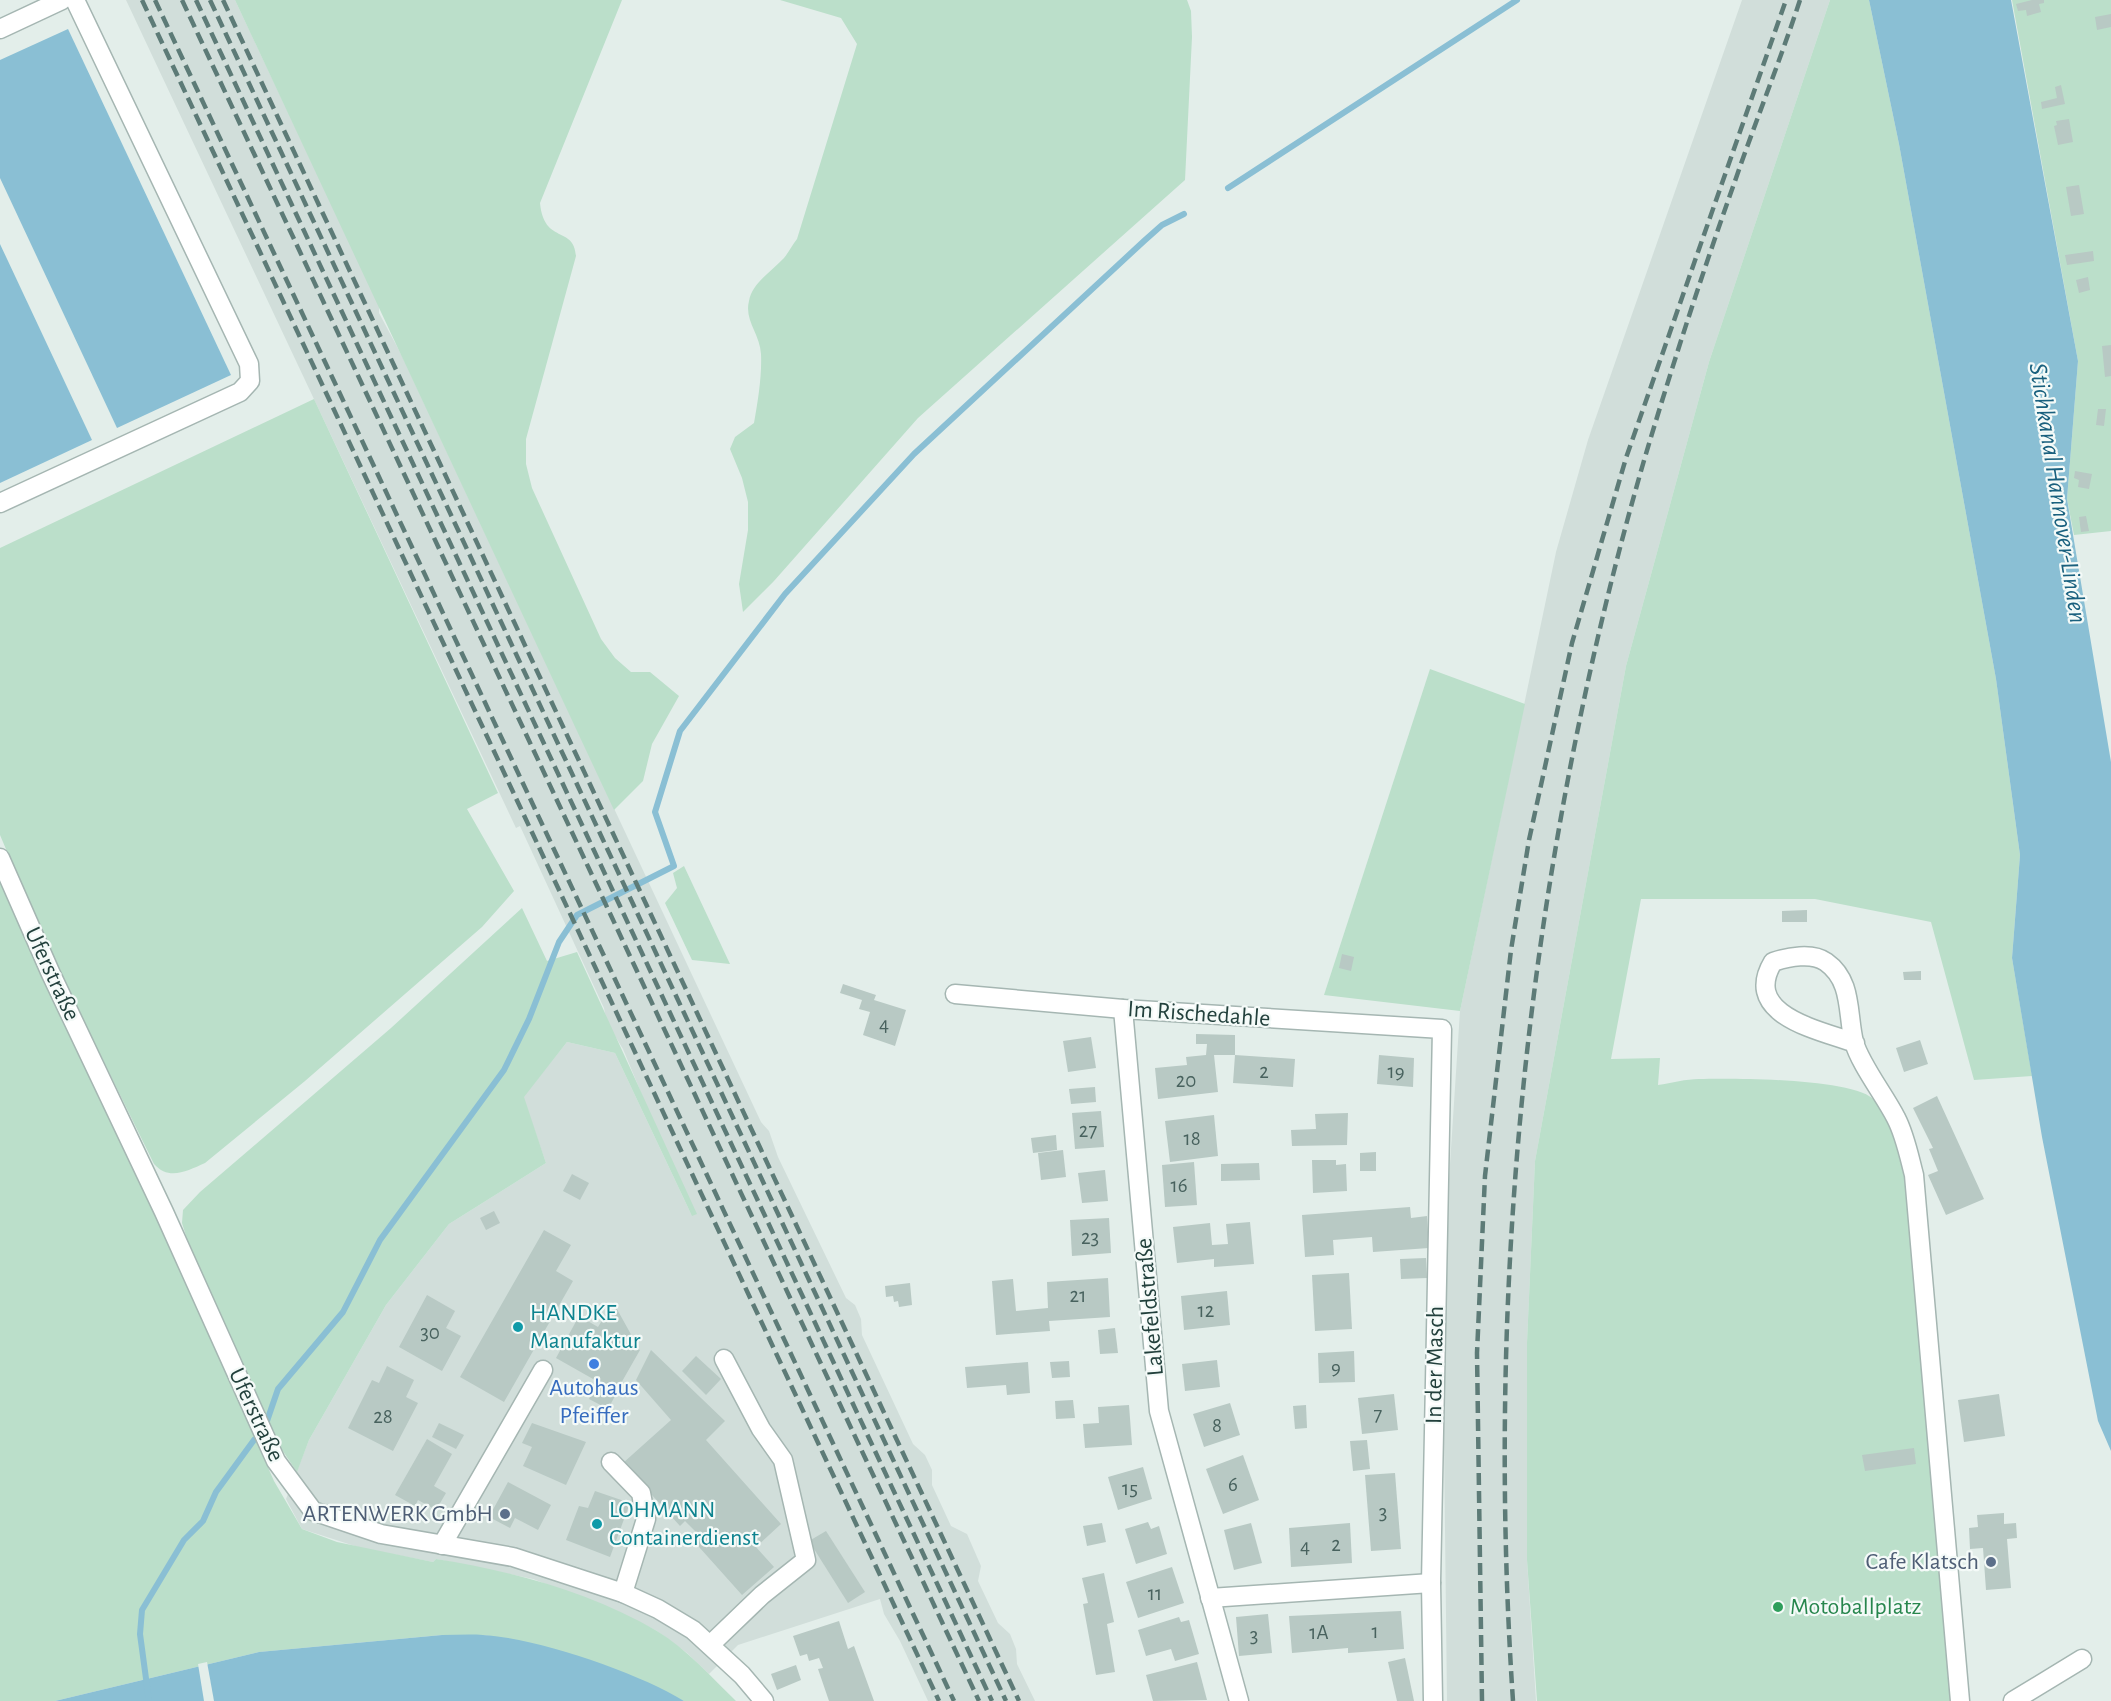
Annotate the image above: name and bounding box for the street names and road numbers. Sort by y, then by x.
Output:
street label: Uferstraße [20,924,84,1024]
street label: Im Rischedahle [1127,997,1271,1031]
street label: Lakefeldstraße [1132,1237,1168,1377]
street label: In der Masch [1422,1306,1448,1424]
street label: Uferstraße [224,1365,288,1465]

